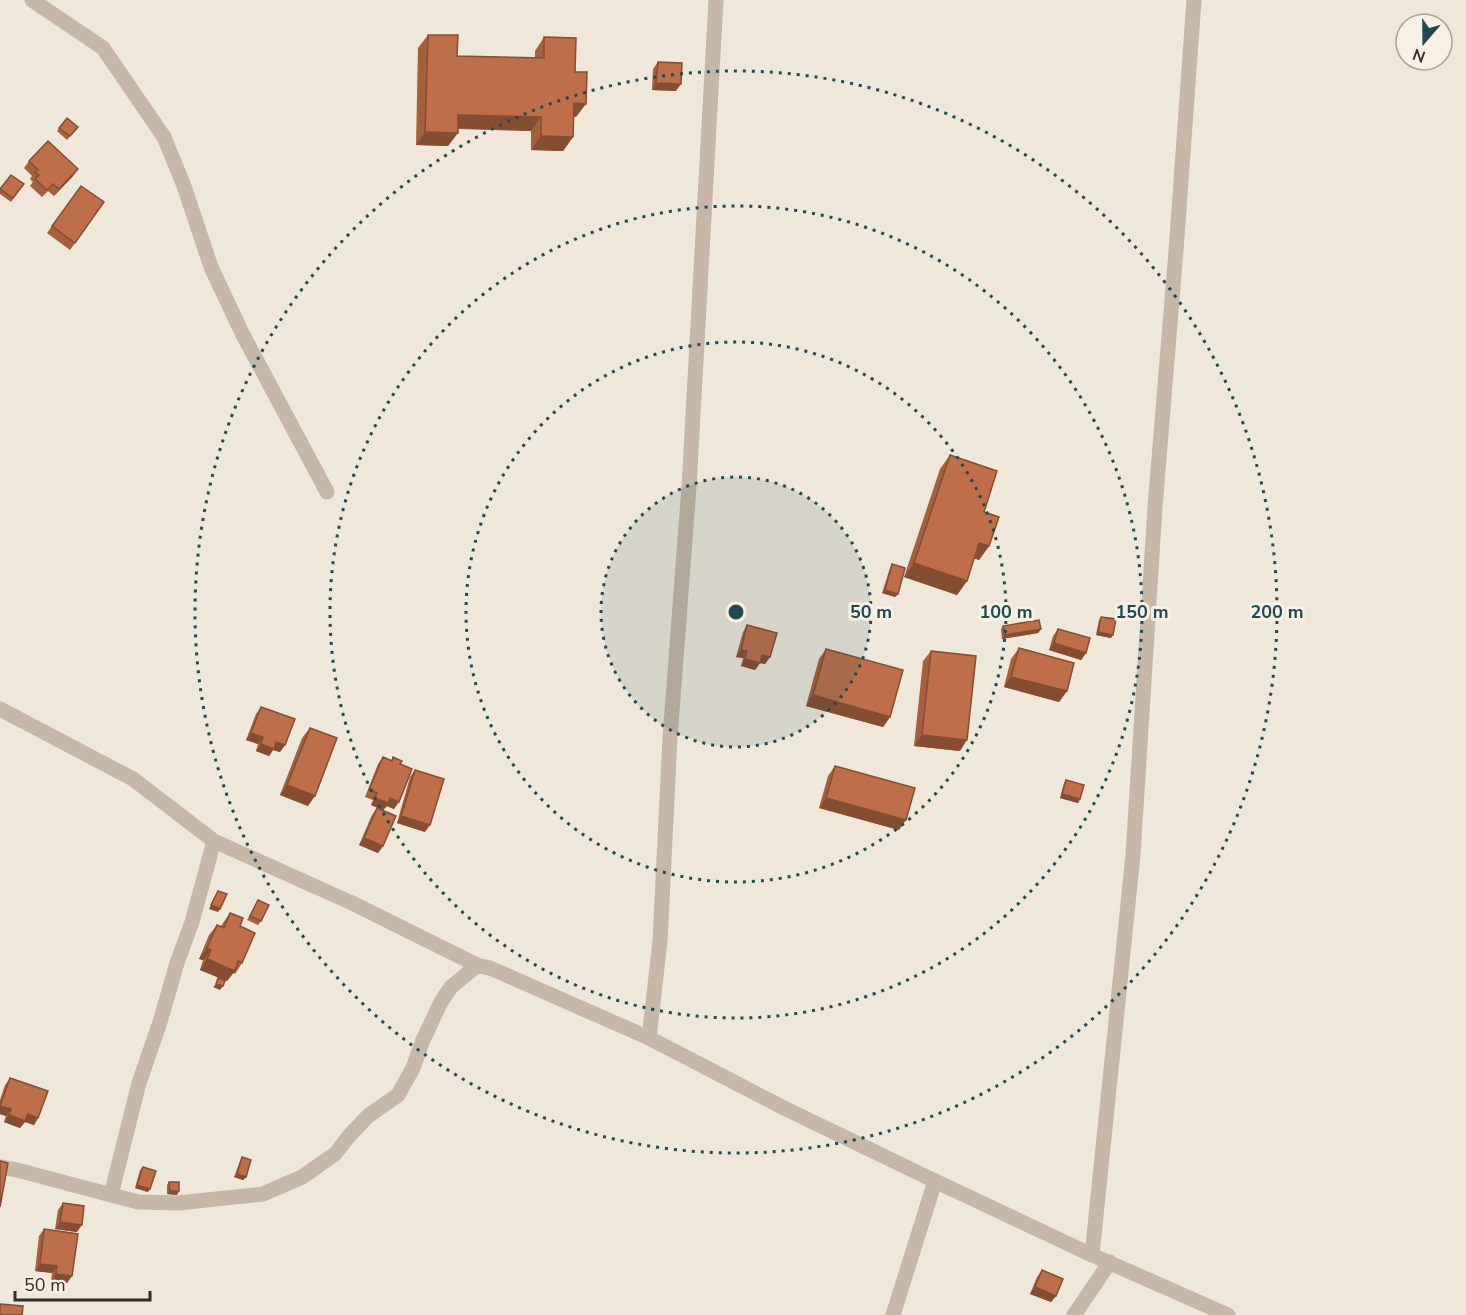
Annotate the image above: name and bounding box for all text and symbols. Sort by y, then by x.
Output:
north arrow [1394,12,1454,72]
text: N [1410,43,1429,68]
text: 50 m [850,600,892,624]
text: 100 m [979,600,1033,624]
text: 150 m [1115,600,1169,624]
text: 200 m [1250,600,1304,624]
centre of rings [726,602,746,622]
scale bar [15,1264,150,1302]
text: 50 m [24,1273,66,1297]

